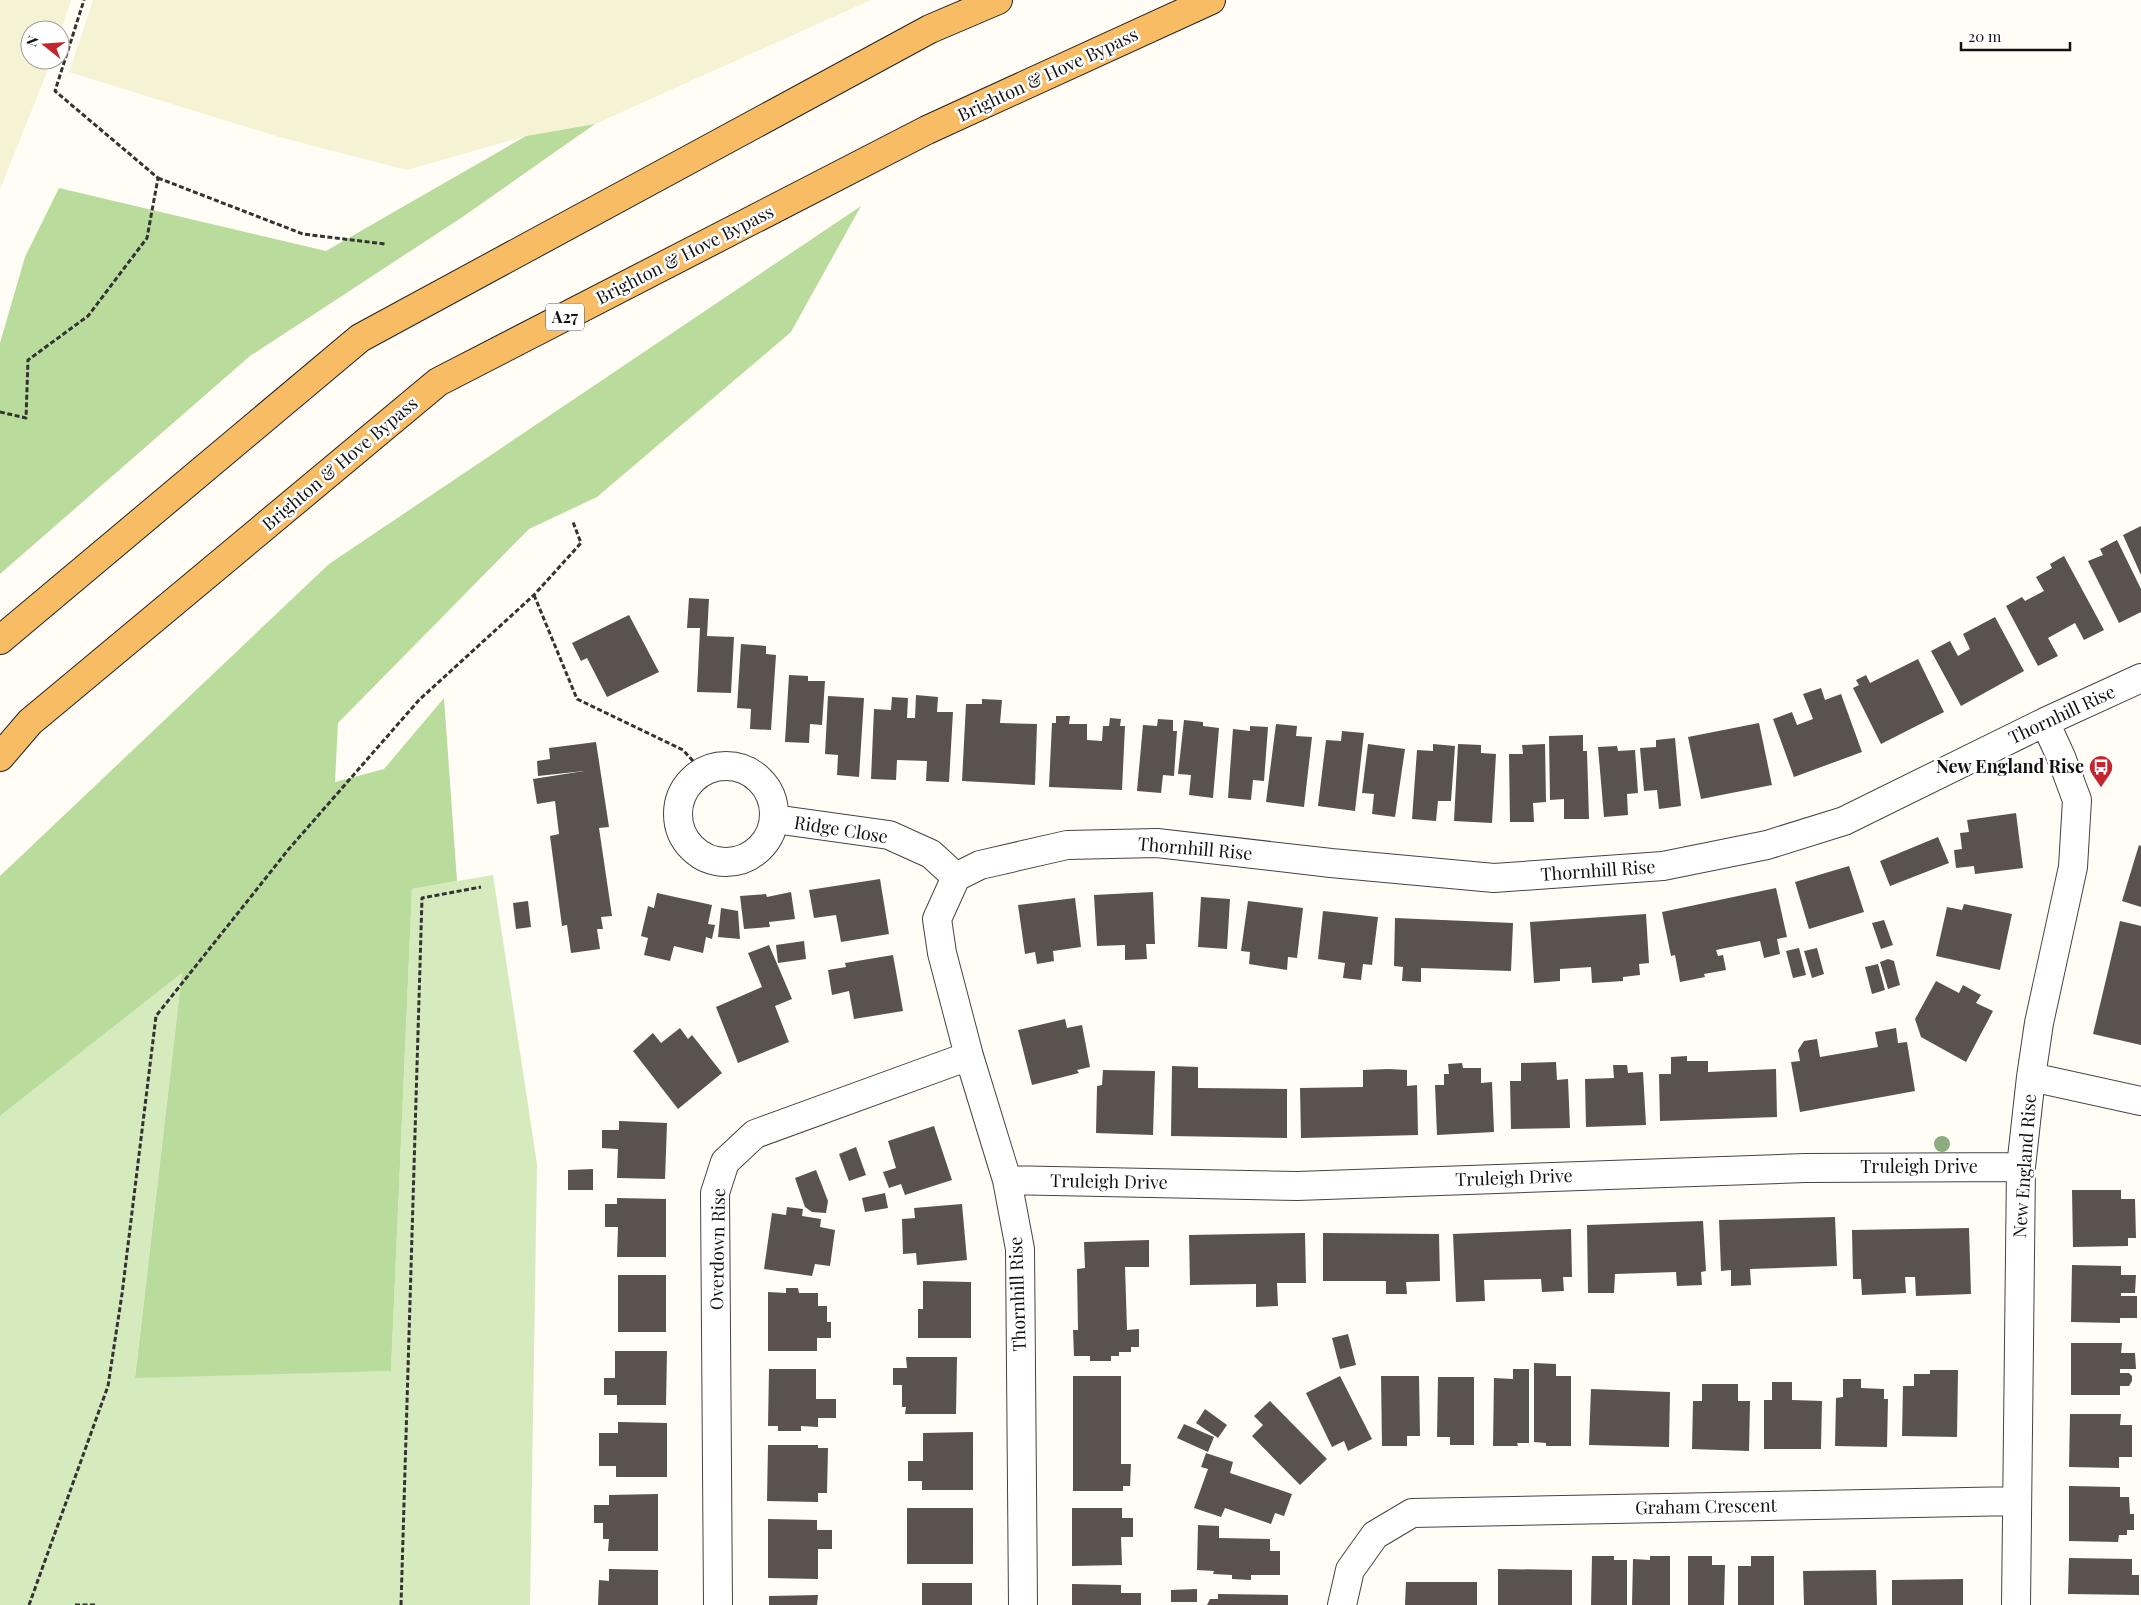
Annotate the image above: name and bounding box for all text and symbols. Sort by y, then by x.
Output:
north arrow [20,20,70,70]
scale bar [1961,20,2070,52]
street label: Brighton & Hove Bypass [954,22,1142,126]
text: 20 m [1968,26,2002,46]
text: N [22,33,43,49]
street label: Brighton & Hove Bypass [592,199,777,309]
road number: A27 [546,304,584,330]
street label: Brighton & Hove Bypass [256,391,422,536]
street label: Thornhill Rise [2004,679,2119,749]
place label: New England Rise [1936,754,2084,778]
bus stop icon: New England Rise [2088,754,2114,788]
street label: Ridge Close [793,810,890,848]
street label: Thornhill Rise [1137,831,1253,865]
street label: Thornhill Rise [1540,854,1656,886]
street label: New England Rise [2007,1093,2041,1239]
street label: Truleigh Drive [1860,1154,1978,1178]
street label: Truleigh Drive [1455,1163,1573,1191]
street label: Truleigh Drive [1050,1168,1168,1194]
street label: Overdown Rise [704,1188,730,1310]
street label: Thornhill Rise [1003,1236,1031,1352]
street label: Graham Crescent [1635,1493,1778,1519]

